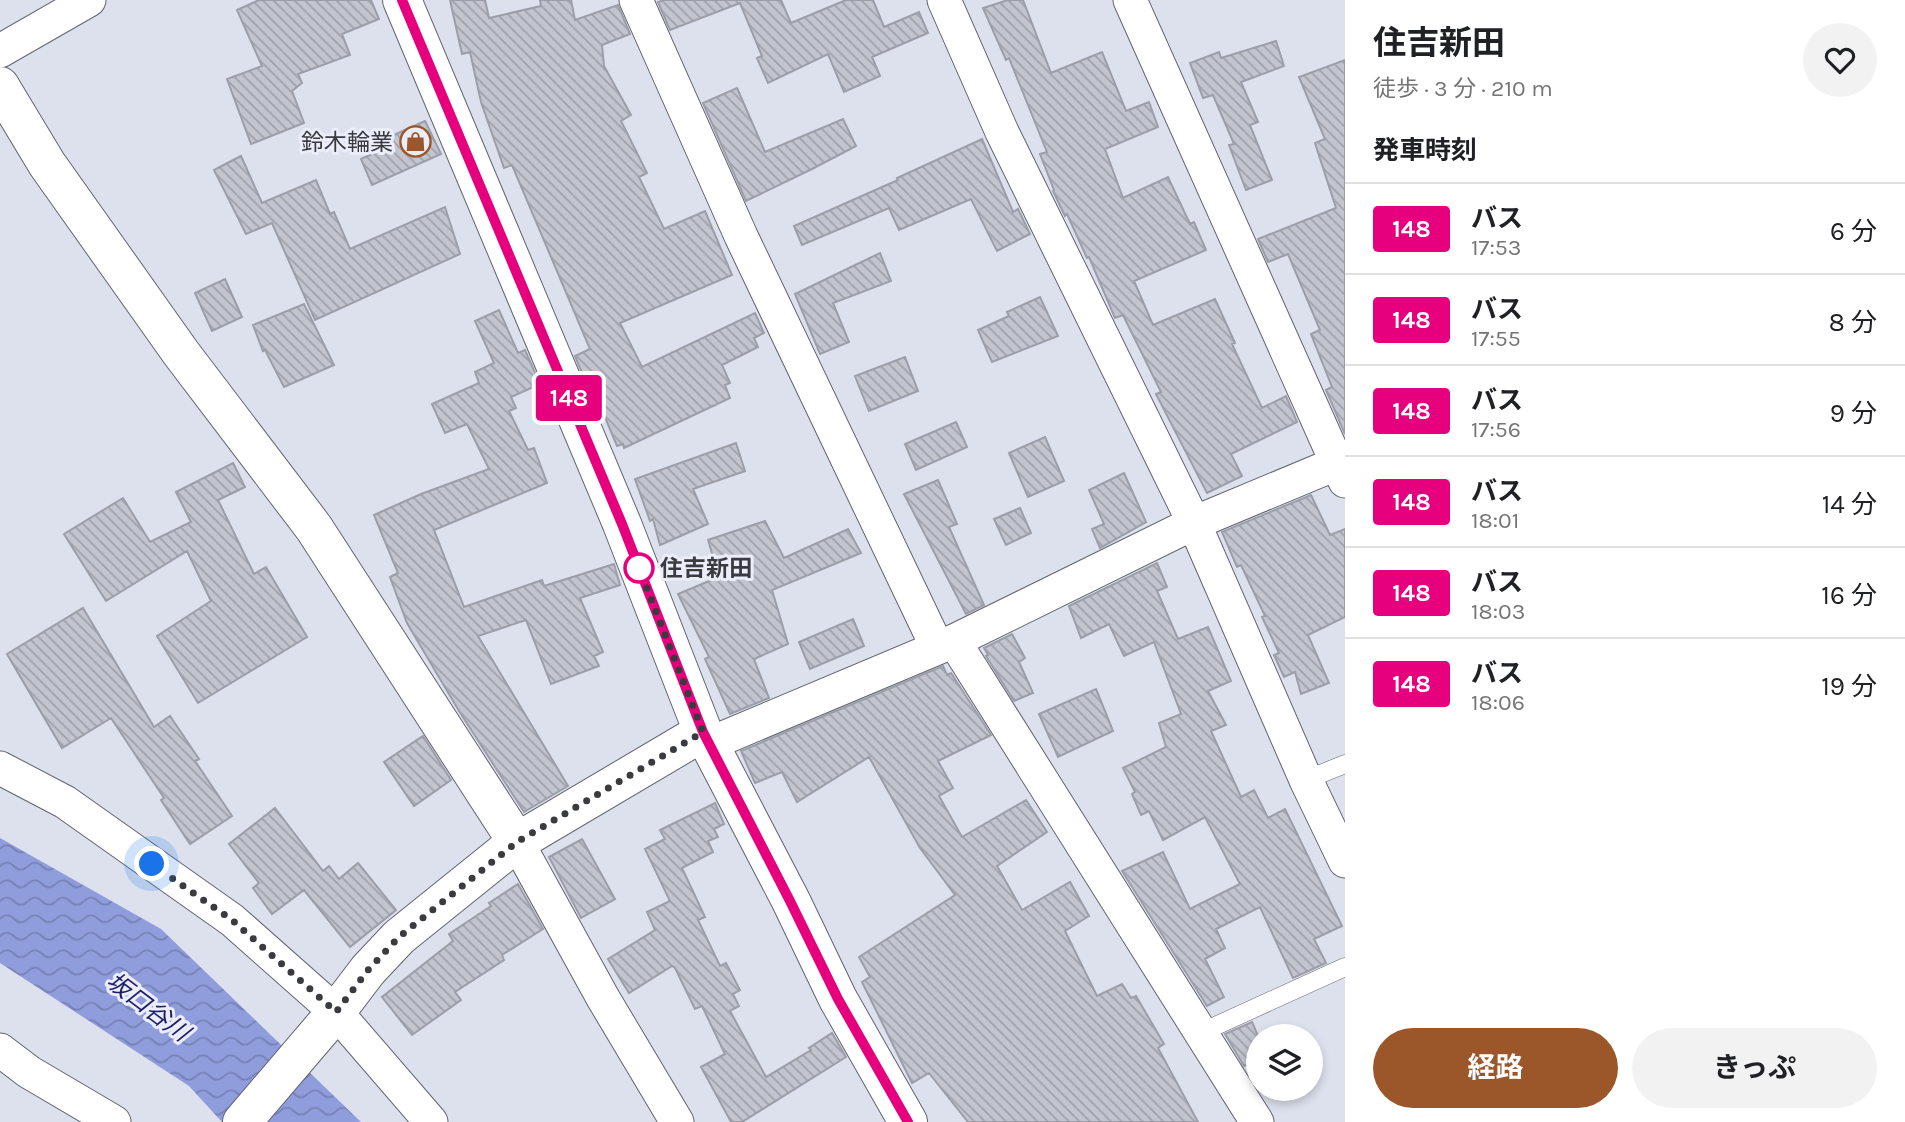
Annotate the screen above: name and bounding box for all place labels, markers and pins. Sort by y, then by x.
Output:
shop icon: 鈴木輪業 [399,125,433,159]
place label: 鈴木輪業 [301,129,393,156]
marker: 住吉新田 [624,553,654,583]
place label: 住吉新田 [660,555,752,582]

